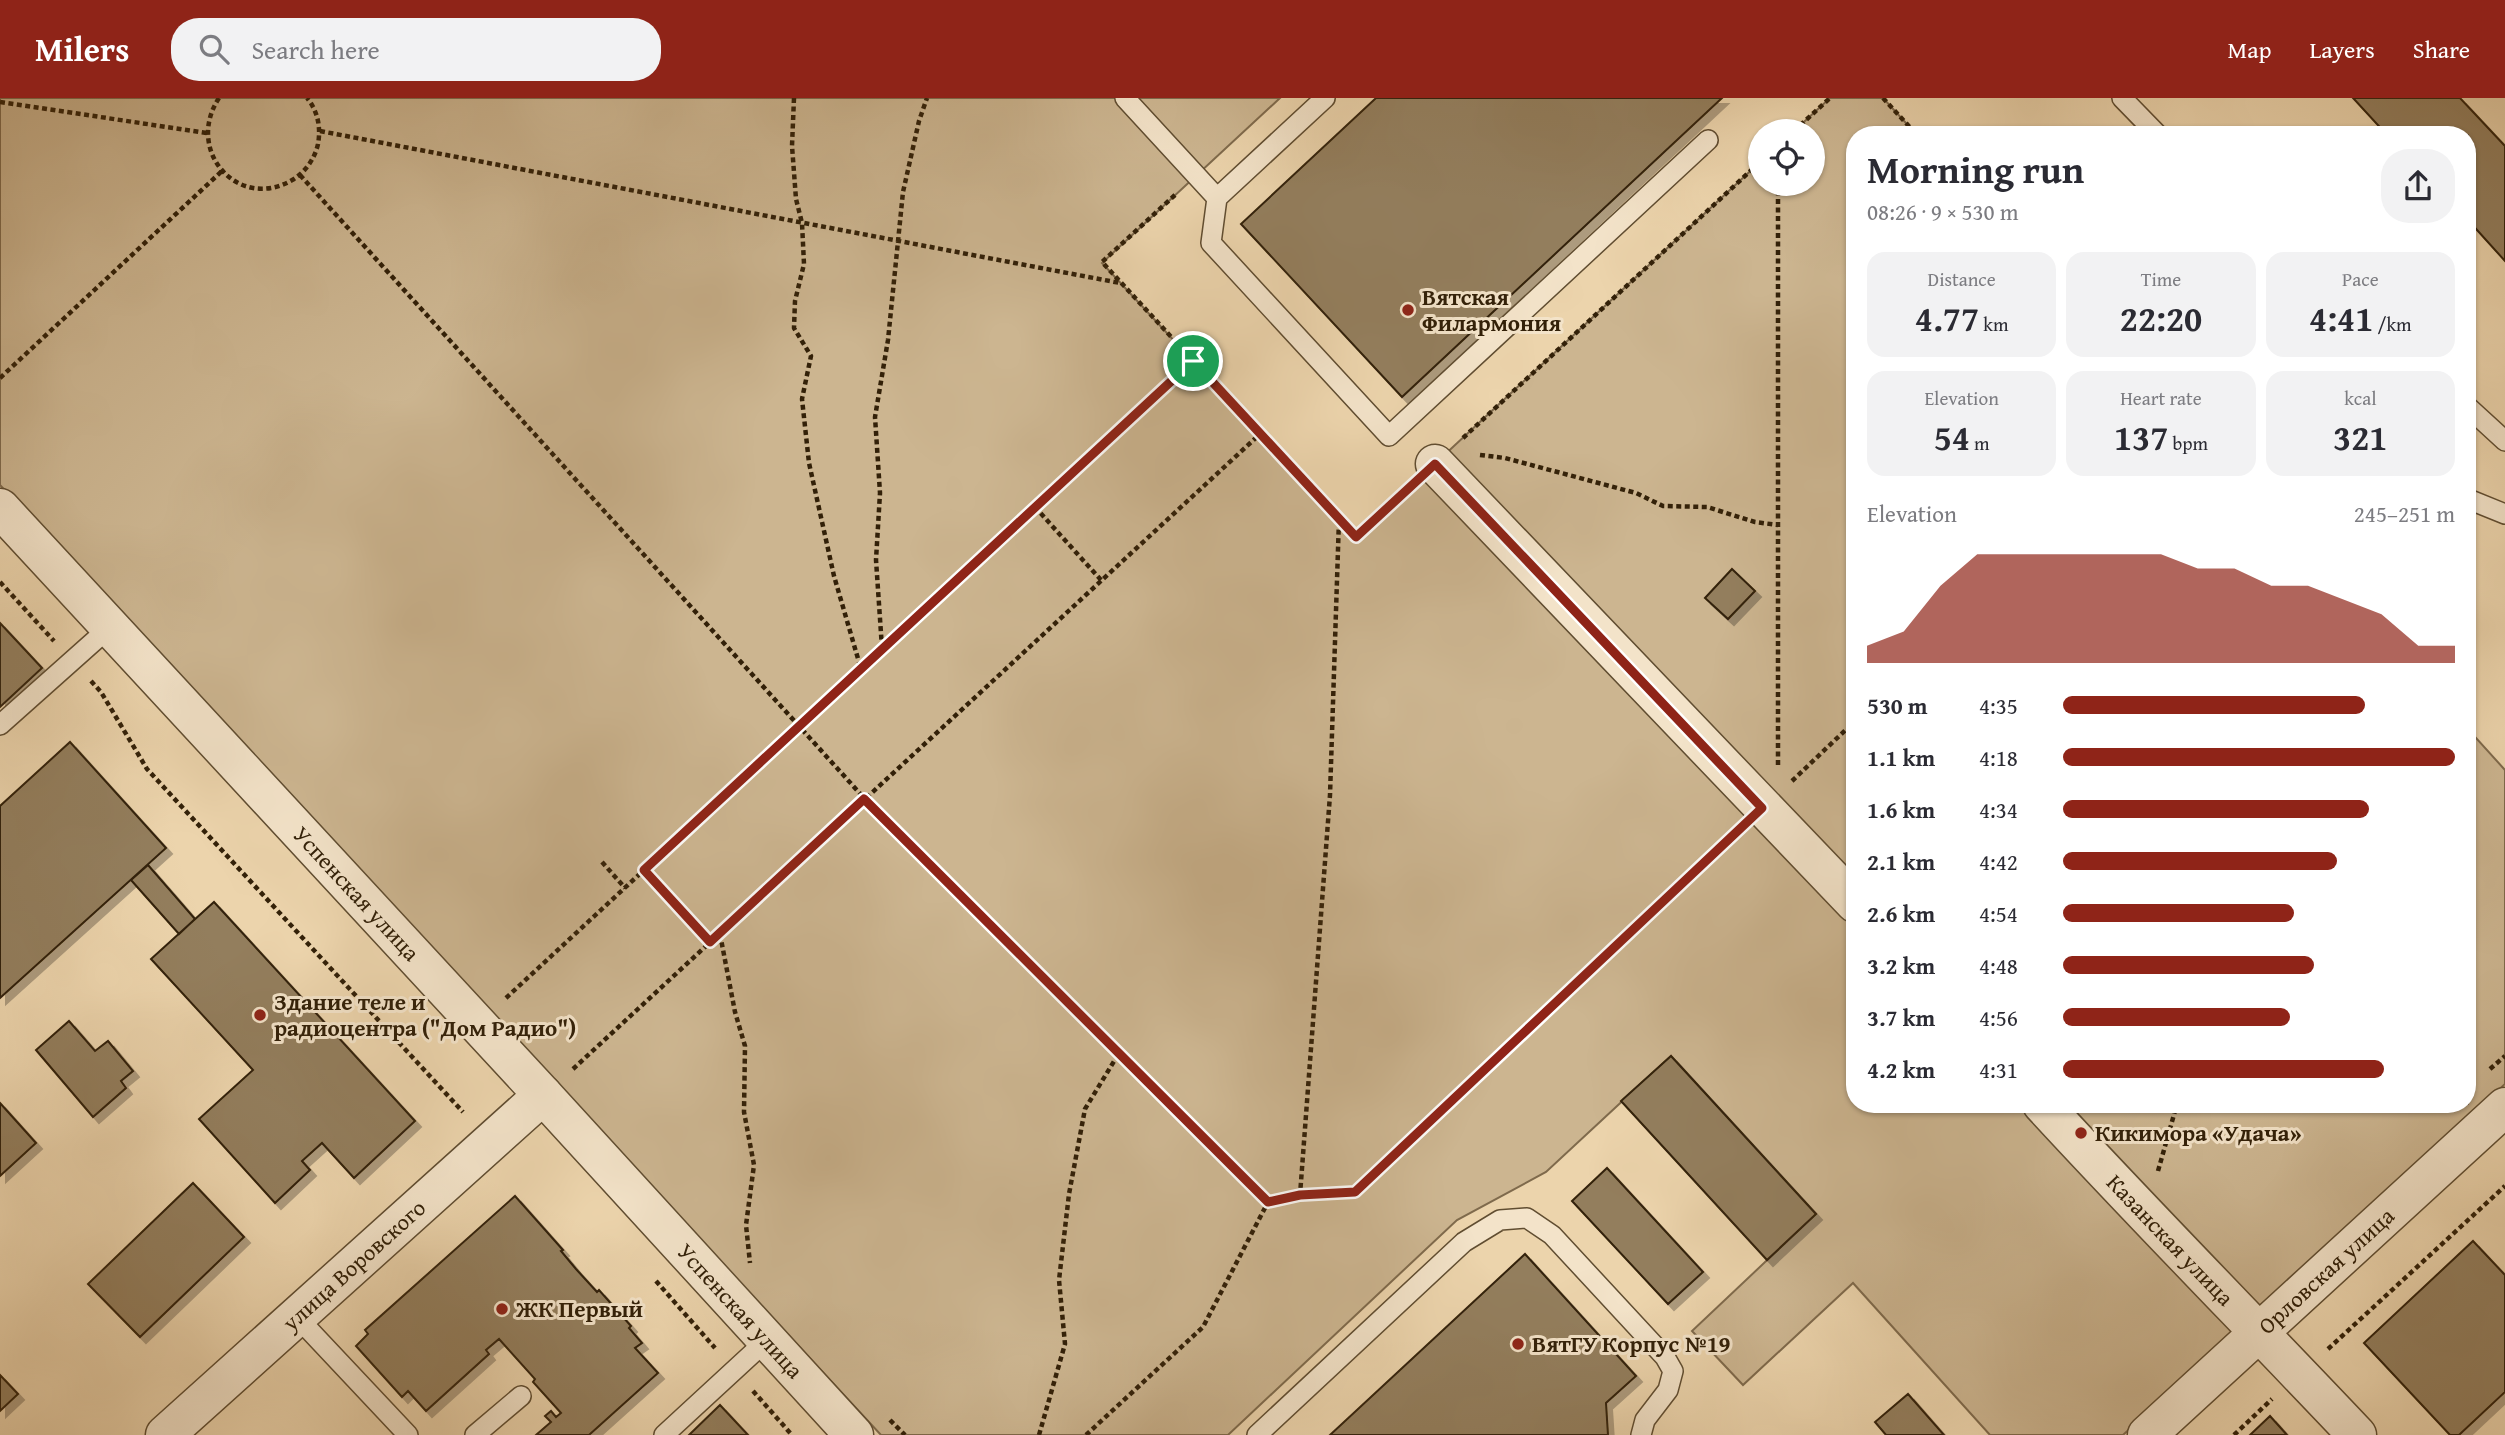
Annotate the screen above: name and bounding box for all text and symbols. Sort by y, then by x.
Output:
search box [171,18,661,81]
text: Milers [35,25,129,73]
icon: search [195,30,233,68]
text: Search here [251,30,380,69]
text: Map [2228,32,2271,67]
text: Layers [2309,32,2375,67]
text: Share [2413,32,2470,67]
map controls [1748,119,1825,196]
button: locate [1748,119,1825,196]
text: Morning run [1867,141,2084,197]
button: share [2381,149,2455,223]
text: 08:26 · 9 × 530 m [1867,195,2019,228]
text: Distance [1928,265,1996,293]
text: Time [2141,265,2181,293]
text: Pace [2342,265,2379,293]
place label: Вятская Филармония [1422,280,1561,339]
text: 4.77 [1915,293,1979,344]
text: 22:20 [2120,293,2202,344]
text: 4:41 [2309,293,2373,344]
marker: Вятская Филармония [1400,302,1416,318]
text: km [1979,310,2008,338]
text: /km [2373,310,2412,338]
pin [1163,331,1223,391]
icon: arrive [1174,342,1212,380]
text: Elevation [1924,384,1999,412]
text: Heart rate [2120,384,2202,412]
text: kcal [2344,384,2377,412]
text: 54 [1934,412,1970,463]
text: 137 [2114,412,2168,463]
text: 321 [2333,412,2388,463]
text: m [1970,429,1990,457]
text: bpm [2168,429,2208,457]
text: Elevation [1867,497,1957,530]
text: 245–251 m [2354,497,2455,530]
text: 530 m [1867,689,1928,722]
text: 4:35 [1979,689,2018,722]
text: 1.1 km [1867,741,1935,774]
text: 4:18 [1979,741,2018,774]
text: 1.6 km [1867,793,1935,826]
text: 4:34 [1979,793,2018,826]
street label: Успенская улица [286,818,428,968]
text: 2.1 km [1867,845,1935,878]
text: 4:42 [1979,845,2018,878]
text: 2.6 km [1867,897,1935,930]
text: 4:54 [1979,897,2018,930]
text: 3.2 km [1867,949,1935,982]
text: 4:48 [1979,949,2018,982]
place label: Здание теле и радиоцентра ("Дом Радио") [274,985,576,1044]
text: 3.7 km [1867,1001,1935,1034]
text: 4:56 [1979,1001,2018,1034]
marker: Здание теле и радиоцентра ("Дом Радио") [252,1007,268,1023]
text: 4.2 km [1867,1053,1935,1086]
text: 4:31 [1979,1053,2018,1086]
place label: Кикимора «Удача» [2095,1116,2302,1149]
marker: Кикимора «Удача» [2073,1125,2089,1141]
street label: Казанская улица [2099,1166,2242,1313]
street label: улица Воровского [274,1191,433,1339]
street label: Орловская улица [2250,1199,2401,1341]
street label: Успенская улица [670,1235,811,1386]
place label: ЖК Первый [515,1292,643,1325]
marker: ЖК Первый [494,1301,510,1317]
place label: ВятГУ Корпус №19 [1532,1327,1731,1360]
marker: ВятГУ Корпус №19 [1510,1336,1526,1352]

